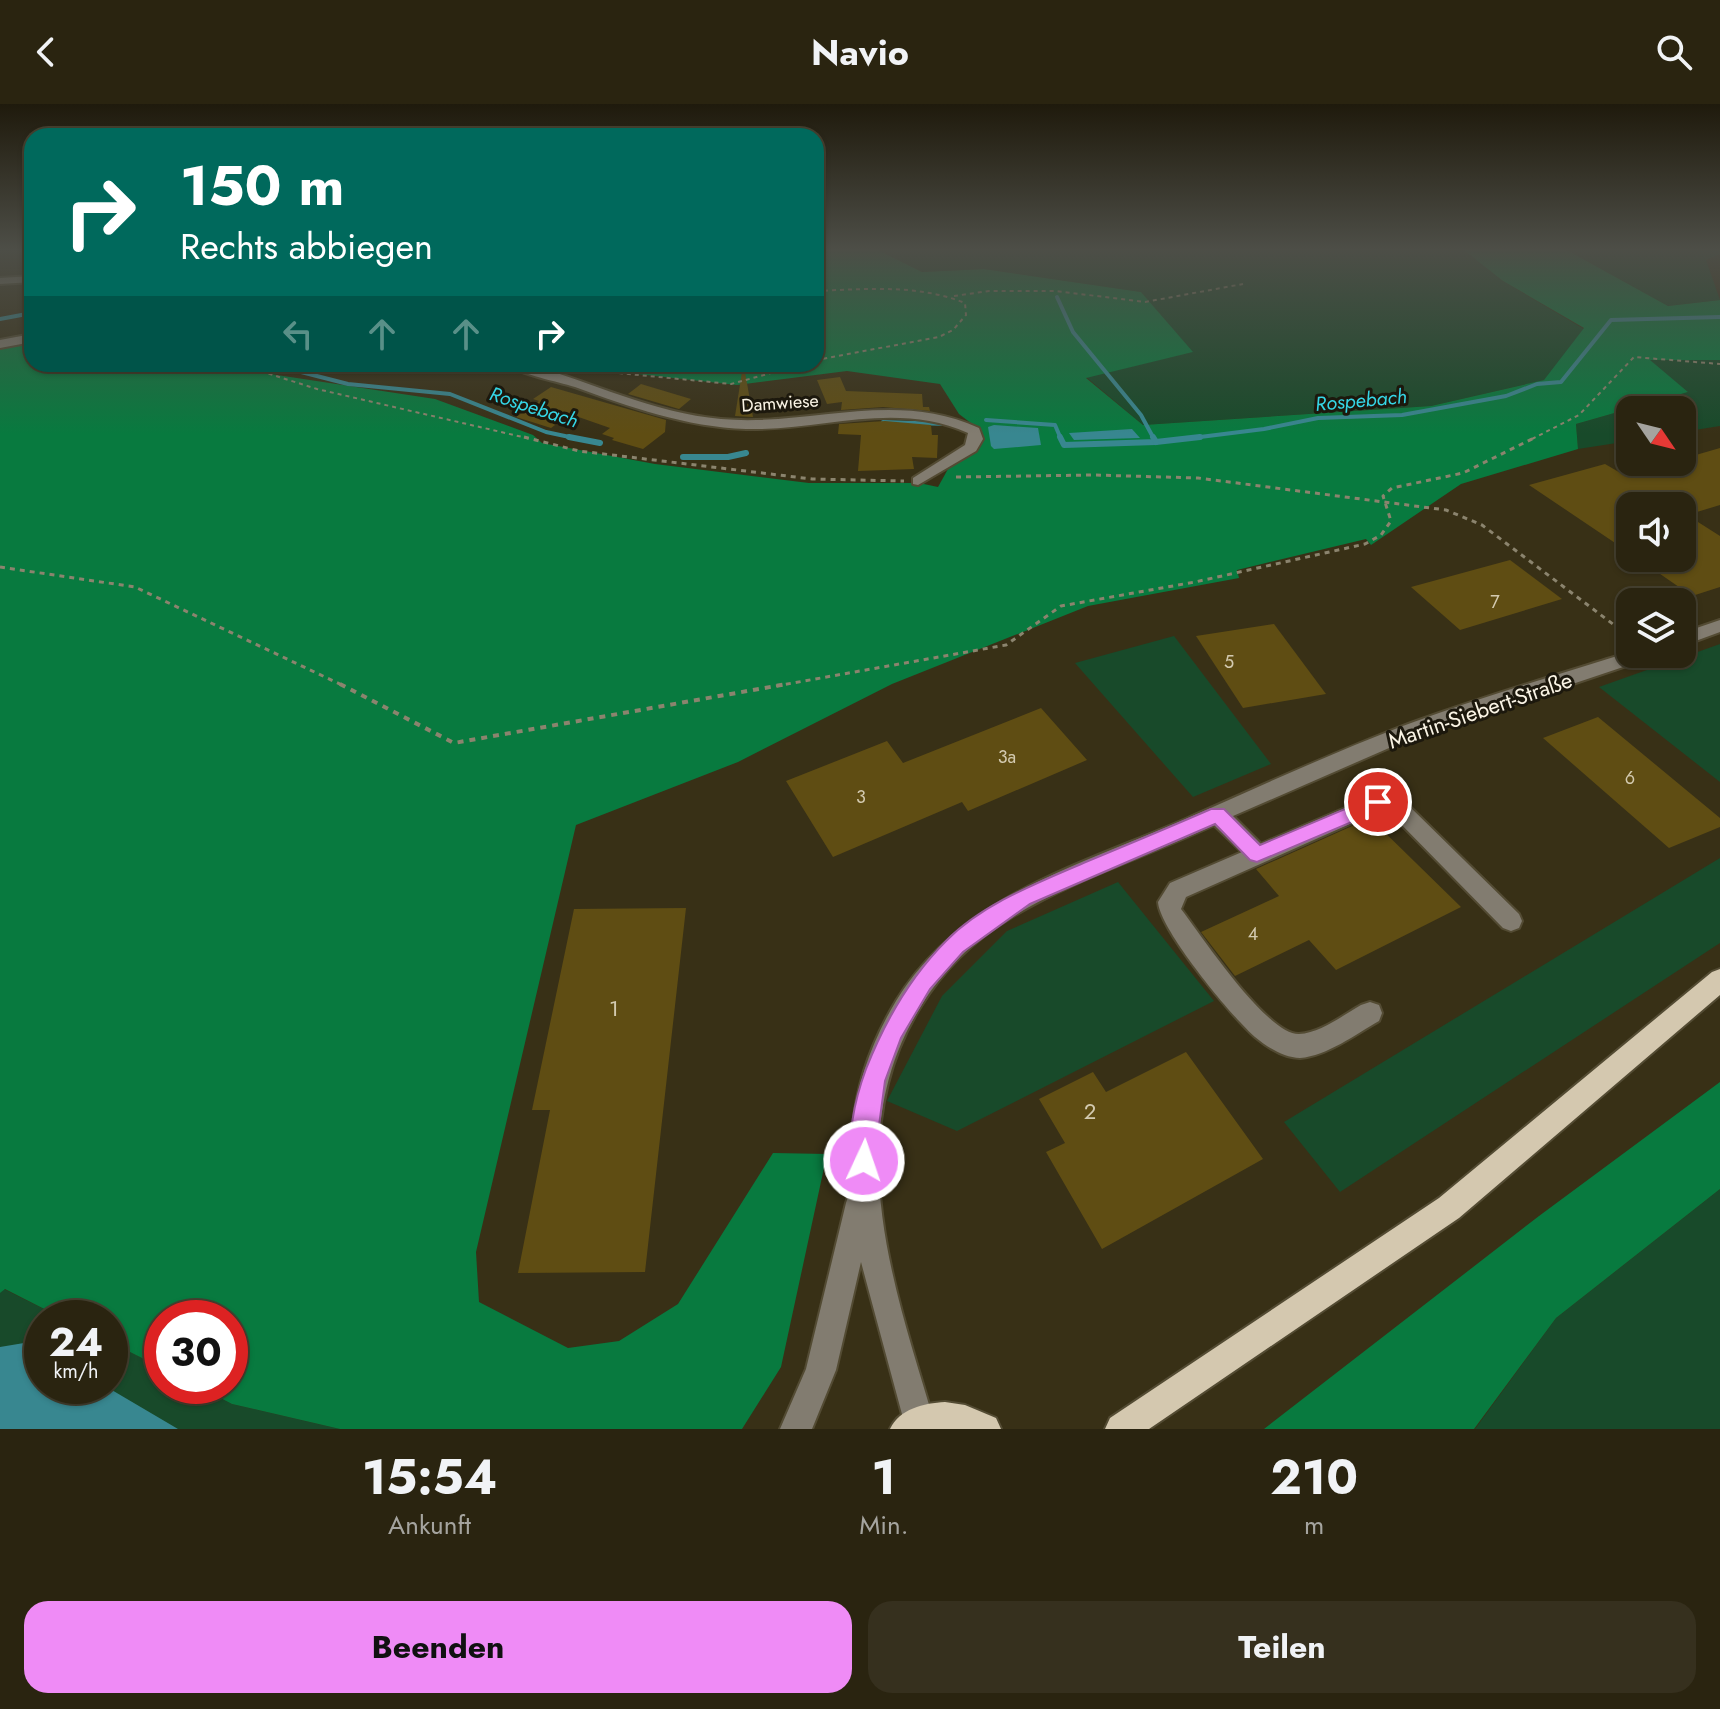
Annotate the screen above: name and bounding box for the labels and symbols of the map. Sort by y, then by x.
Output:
water label: Rospebach [486,379,582,435]
water label: Rospebach [1314,382,1408,419]
street label: Damwiese [740,387,820,419]
north arrow [1616,396,1696,476]
house number: 7 [1490,589,1500,615]
house number: 5 [1224,649,1234,675]
street label: Martin-Siebert-Straße [1384,663,1576,757]
house number: 3a [998,744,1016,770]
house number: 6 [1625,765,1635,791]
pin [1344,768,1412,836]
house number: 3 [856,784,866,810]
house number: 4 [1248,921,1258,947]
house number: 1 [609,992,619,1024]
house number: 2 [1084,1095,1096,1127]
position arrow [822,1119,906,1203]
speed limit sign: 30 [144,1300,248,1404]

